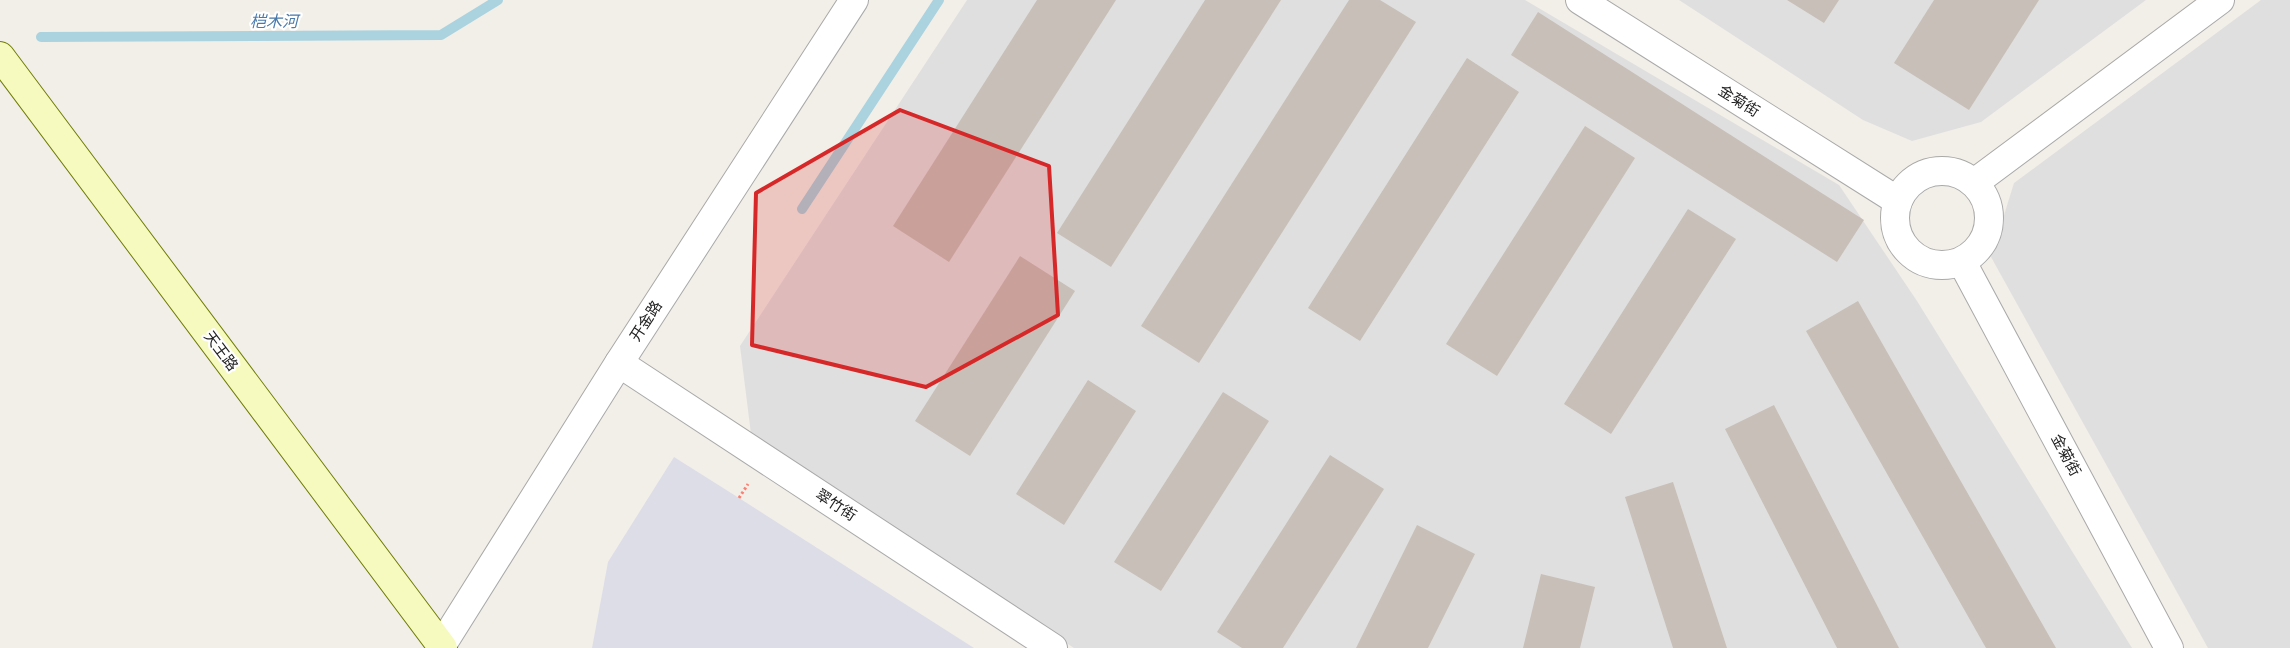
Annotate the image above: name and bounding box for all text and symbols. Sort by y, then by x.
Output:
water label: 桤木河 [250,12,301,31]
street label: 金菊街 [1715,81,1763,121]
street label: 开金路 [626,297,666,345]
street label: 天王路 [200,328,242,374]
street label: 金菊街 [2047,431,2085,479]
street label: 翠竹街 [812,485,860,525]

